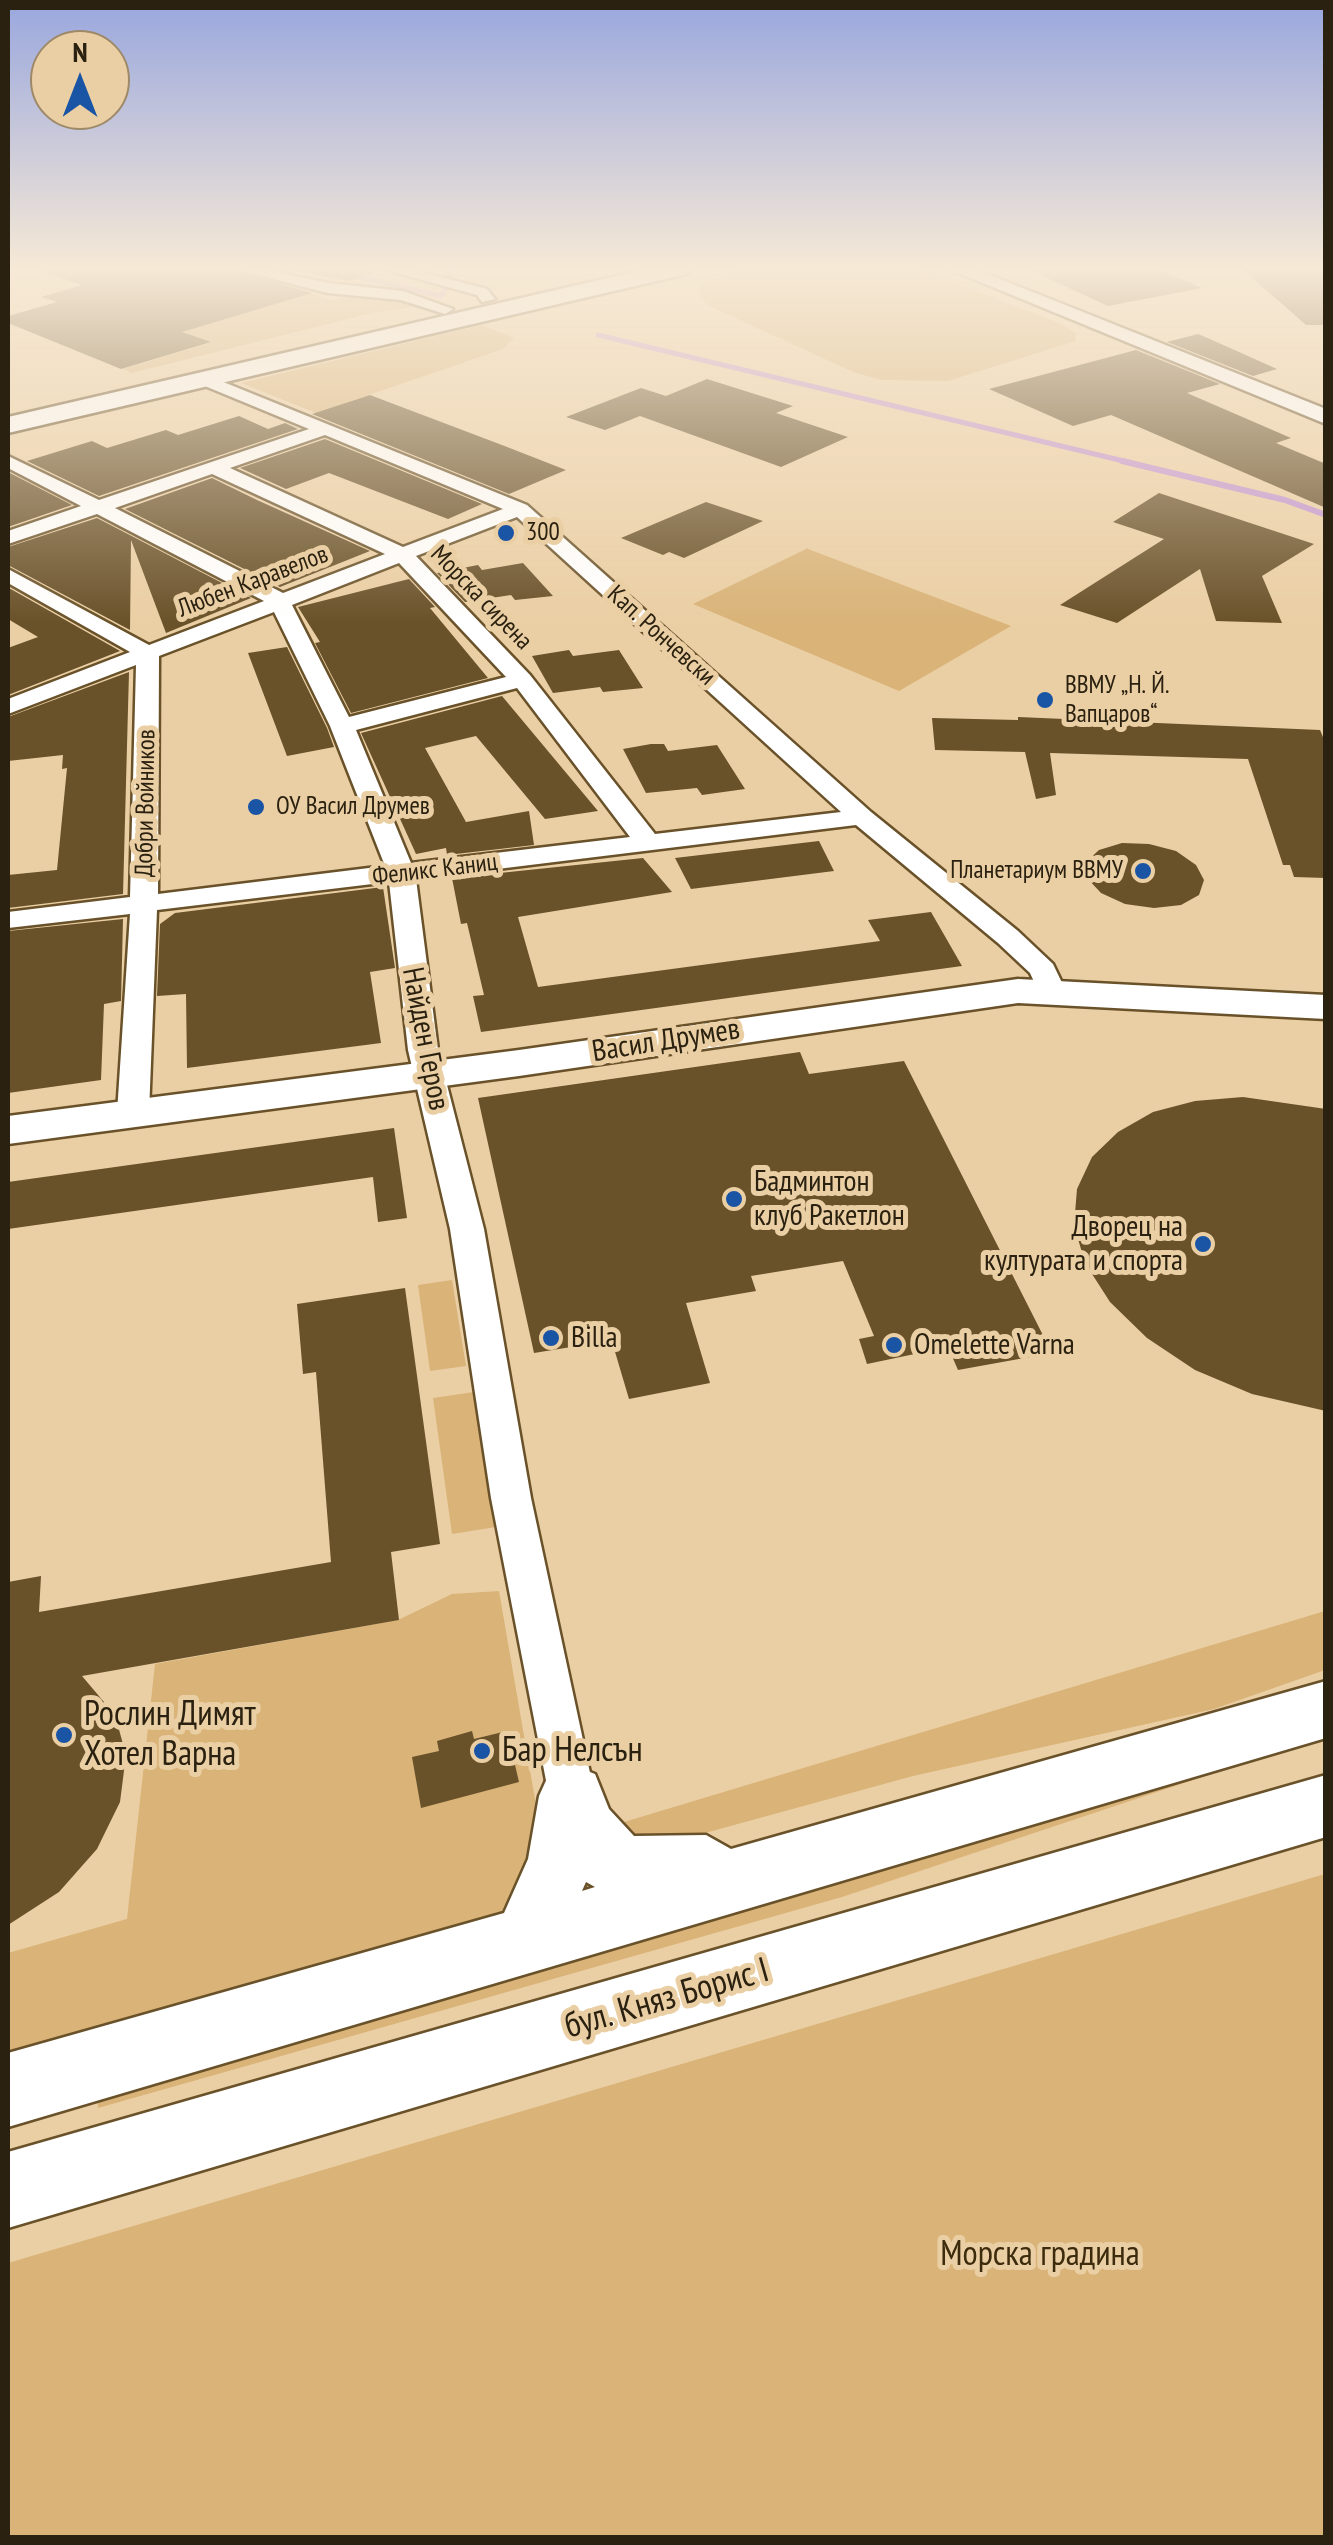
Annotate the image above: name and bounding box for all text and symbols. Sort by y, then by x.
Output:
north arrow [30,30,130,130]
text: N [72,33,88,70]
place label: 300 [526,518,560,548]
marker: 300 [495,522,517,544]
street label: Любен Каравелов [174,540,332,624]
street label: Морска сирена [424,540,538,656]
street label: Кап. Рончевски [601,580,721,692]
place label: ВВМУ „Н. Й. Вапцаров“ [1065,671,1169,730]
marker: ВВМУ „Н. Й. Вапцаров“ [1034,689,1056,711]
street label: Добри Войников [130,729,162,877]
place label: ОУ Васил Друмев [276,792,430,822]
marker: ОУ Васил Друмев [245,796,267,818]
street label: Феликс Каниц [371,847,499,893]
place label: Планетариум ВВМУ [950,856,1123,886]
marker: Планетариум ВВМУ [1132,860,1154,882]
street label: Найден Геров [394,965,456,1113]
street label: Васил Друмев [590,1012,742,1070]
place label: Бадминтон клуб Ракетлон [754,1164,905,1234]
marker: Бадминтон клуб Ракетлон [723,1188,745,1210]
place label: Дворец на културата и спорта [984,1209,1183,1280]
marker: Дворец на културата и спорта [1192,1233,1214,1255]
place label: Billa [571,1320,618,1356]
marker: Billa [540,1327,562,1349]
place label: Omelette Varna [914,1327,1075,1363]
marker: Omelette Varna [883,1334,905,1356]
place label: Рослин Димят Хотел Варна [84,1694,256,1776]
marker: Рослин Димят Хотел Варна [53,1724,75,1746]
place label: Бар Нелсън [502,1730,643,1772]
marker: Бар Нелсън [471,1740,493,1762]
street label: бул. Княз Борис I [560,1950,774,2048]
park label: Морска градина [940,2234,1140,2276]

